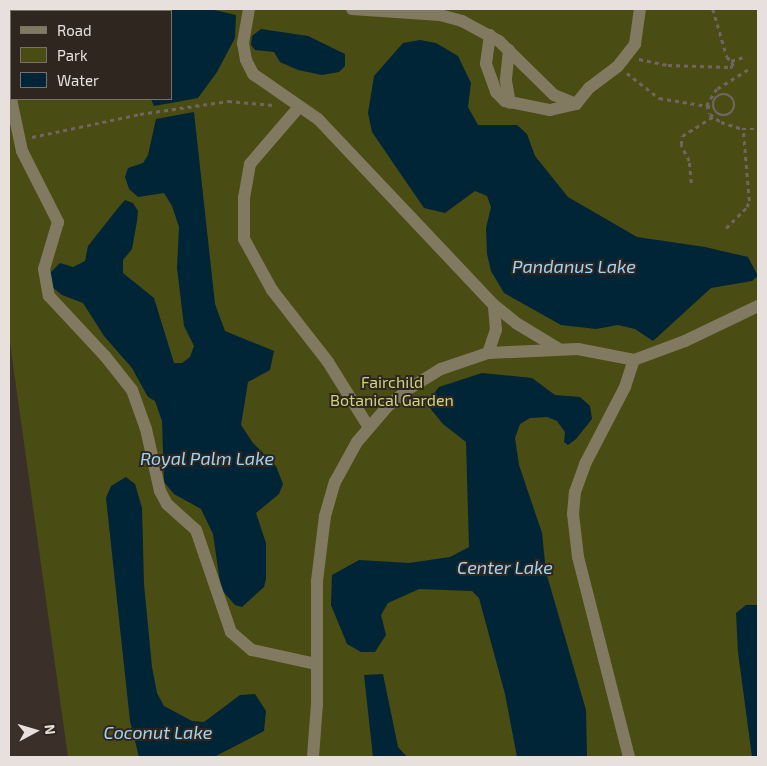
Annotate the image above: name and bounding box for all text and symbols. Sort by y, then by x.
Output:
legend [10,10,172,100]
text: Road [57,21,92,39]
text: Park [57,46,88,64]
text: Water [57,71,99,89]
water label: Pandanus Lake [512,255,636,277]
park label: Fairchild Botanical Garden [330,372,454,410]
water label: Royal Palm Lake [140,447,274,469]
water label: Center Lake [457,556,553,578]
north arrow [10,706,60,756]
water label: Coconut Lake [104,721,212,743]
text: N [41,723,59,735]

